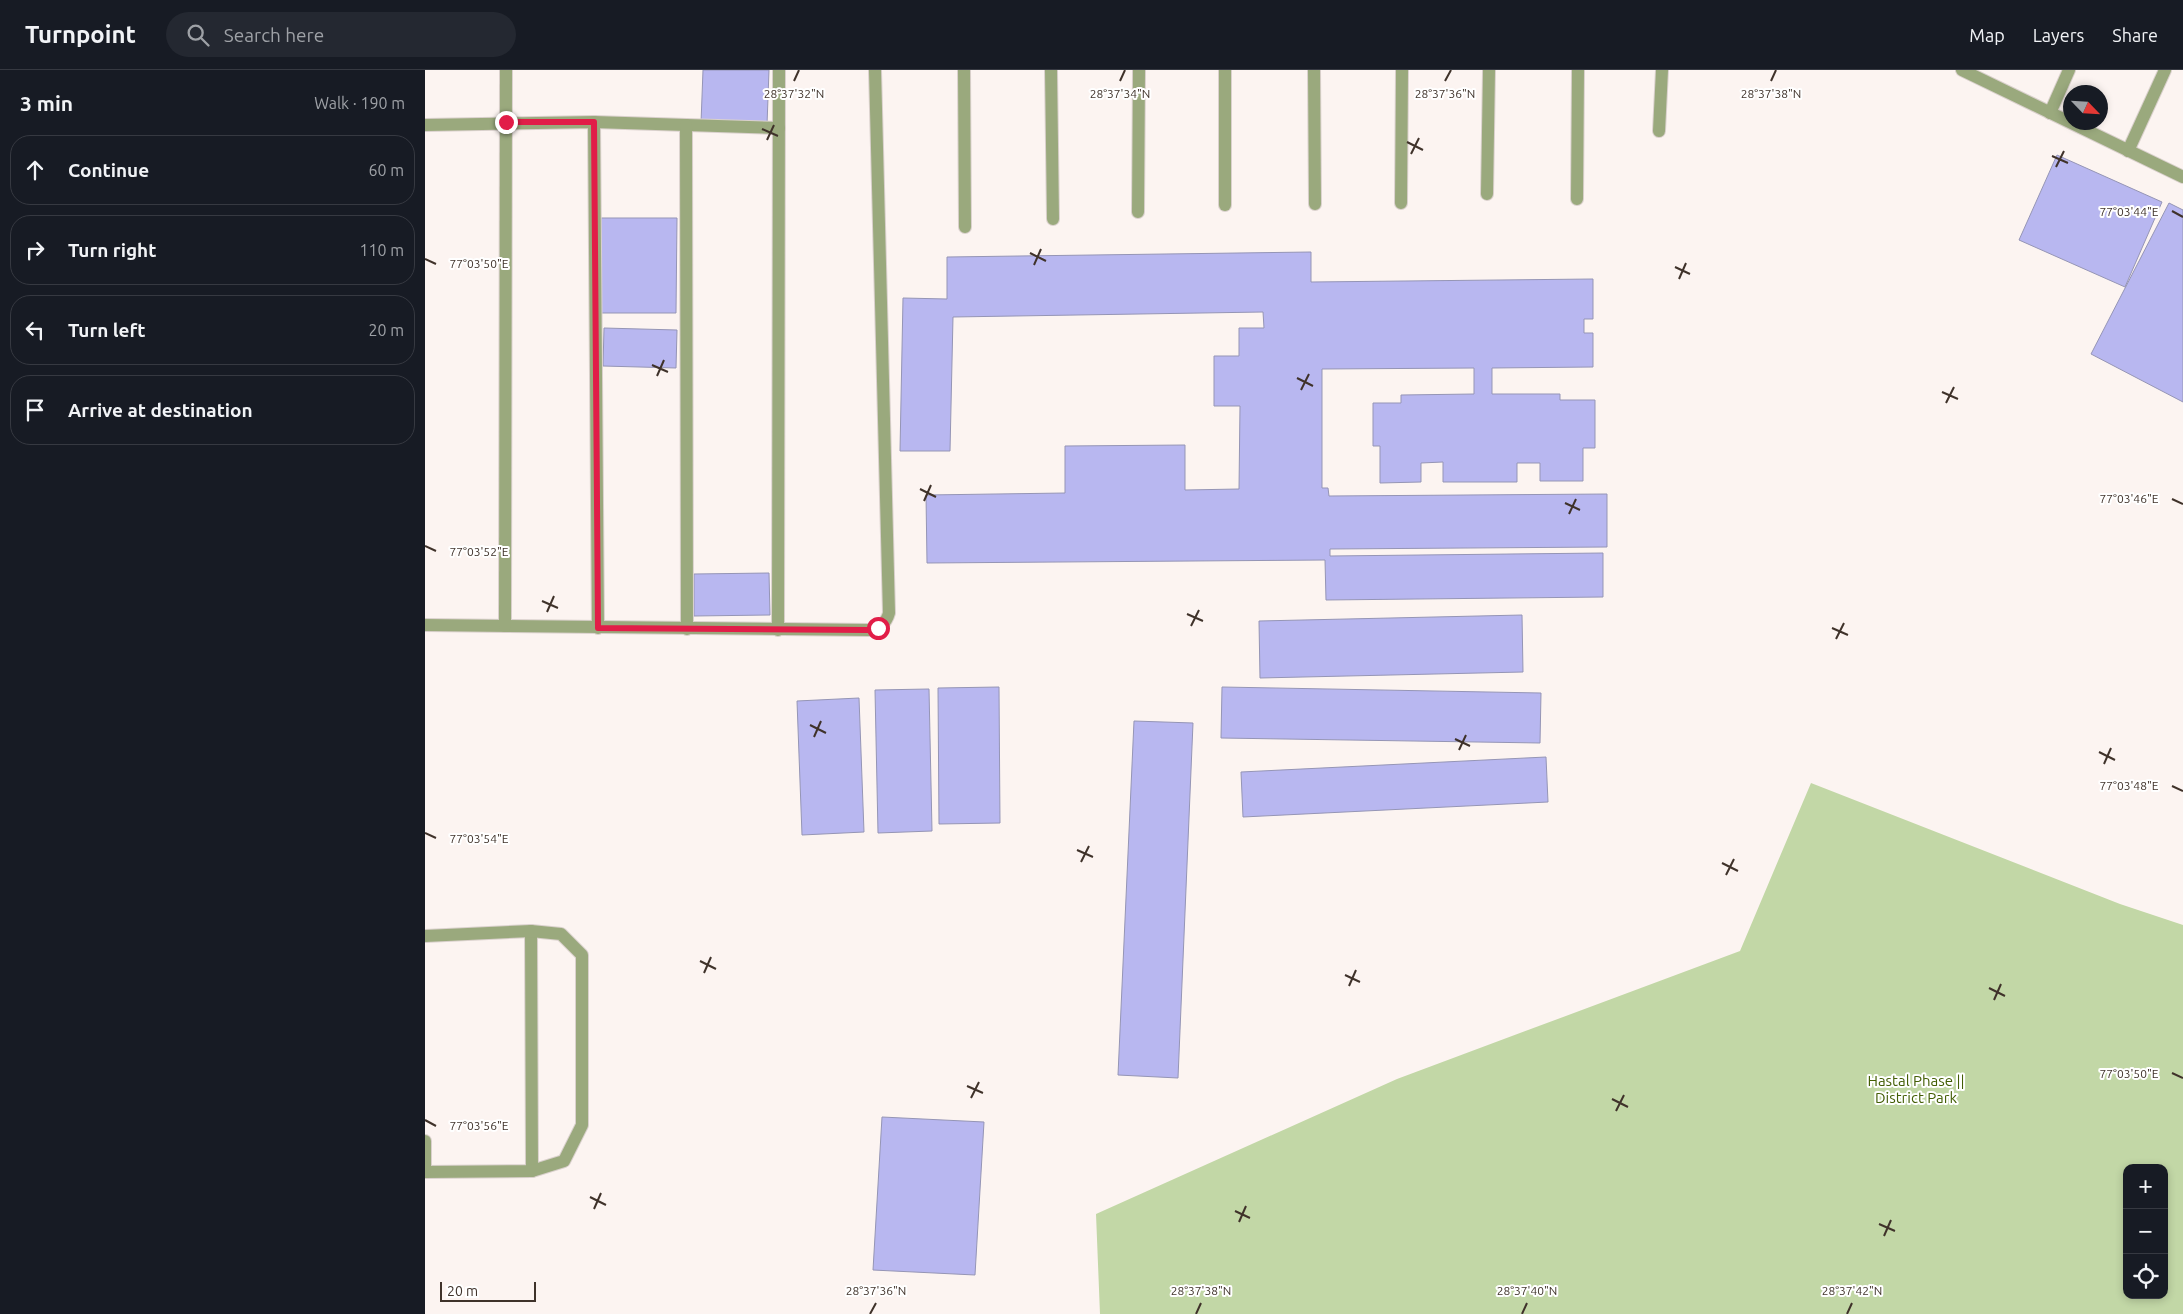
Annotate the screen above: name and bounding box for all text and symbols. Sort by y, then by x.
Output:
search box [166,12,516,57]
text: Turnpoint [25,21,136,48]
icon: search [184,21,212,49]
text: Search here [224,24,324,46]
text: Map [1969,25,2005,45]
text: Layers [2033,25,2084,45]
text: Share [2112,25,2158,45]
north arrow [2063,85,2108,130]
text: 28°37'32"N [764,87,824,100]
text: 28°37'34"N [1090,87,1150,100]
text: 28°37'36"N [1415,87,1475,100]
text: 28°37'38"N [1741,87,1801,100]
text: 3 min [20,91,73,115]
text: Walk · 190 m [314,94,405,112]
route end [495,111,518,134]
icon: ahead [21,156,49,184]
text: Continue [68,159,149,181]
text: 60 m [368,161,404,179]
text: 77°03'44"E [2100,205,2159,218]
icon: right [21,236,49,264]
text: Turn right [68,239,156,261]
text: 110 m [359,241,404,259]
text: 77°03'50"E [450,257,509,270]
icon: left [21,316,49,344]
text: Turn left [68,319,146,341]
text: 20 m [368,321,404,339]
icon: arrive [21,396,49,424]
text: Arrive at destination [68,399,253,421]
text: 77°03'46"E [2100,492,2159,505]
text: 77°03'52"E [450,545,509,558]
route start [867,617,890,640]
text: 77°03'48"E [2100,779,2159,792]
text: 77°03'54"E [450,832,509,845]
text: 77°03'50"E [2100,1067,2159,1080]
park label: Hastal Phase || District Park [1867,1072,1965,1106]
text: 77°03'56"E [450,1119,509,1132]
map controls [2123,1164,2168,1299]
button: + [2123,1164,2168,1209]
button: − [2123,1209,2168,1254]
button: locate [2123,1254,2168,1299]
scale bar [440,1279,536,1302]
text: 20 m [447,1283,478,1299]
text: 28°37'36"N [846,1284,906,1297]
text: 28°37'38"N [1171,1284,1231,1297]
text: 28°37'40"N [1497,1284,1557,1297]
text: 28°37'42"N [1822,1284,1882,1297]

